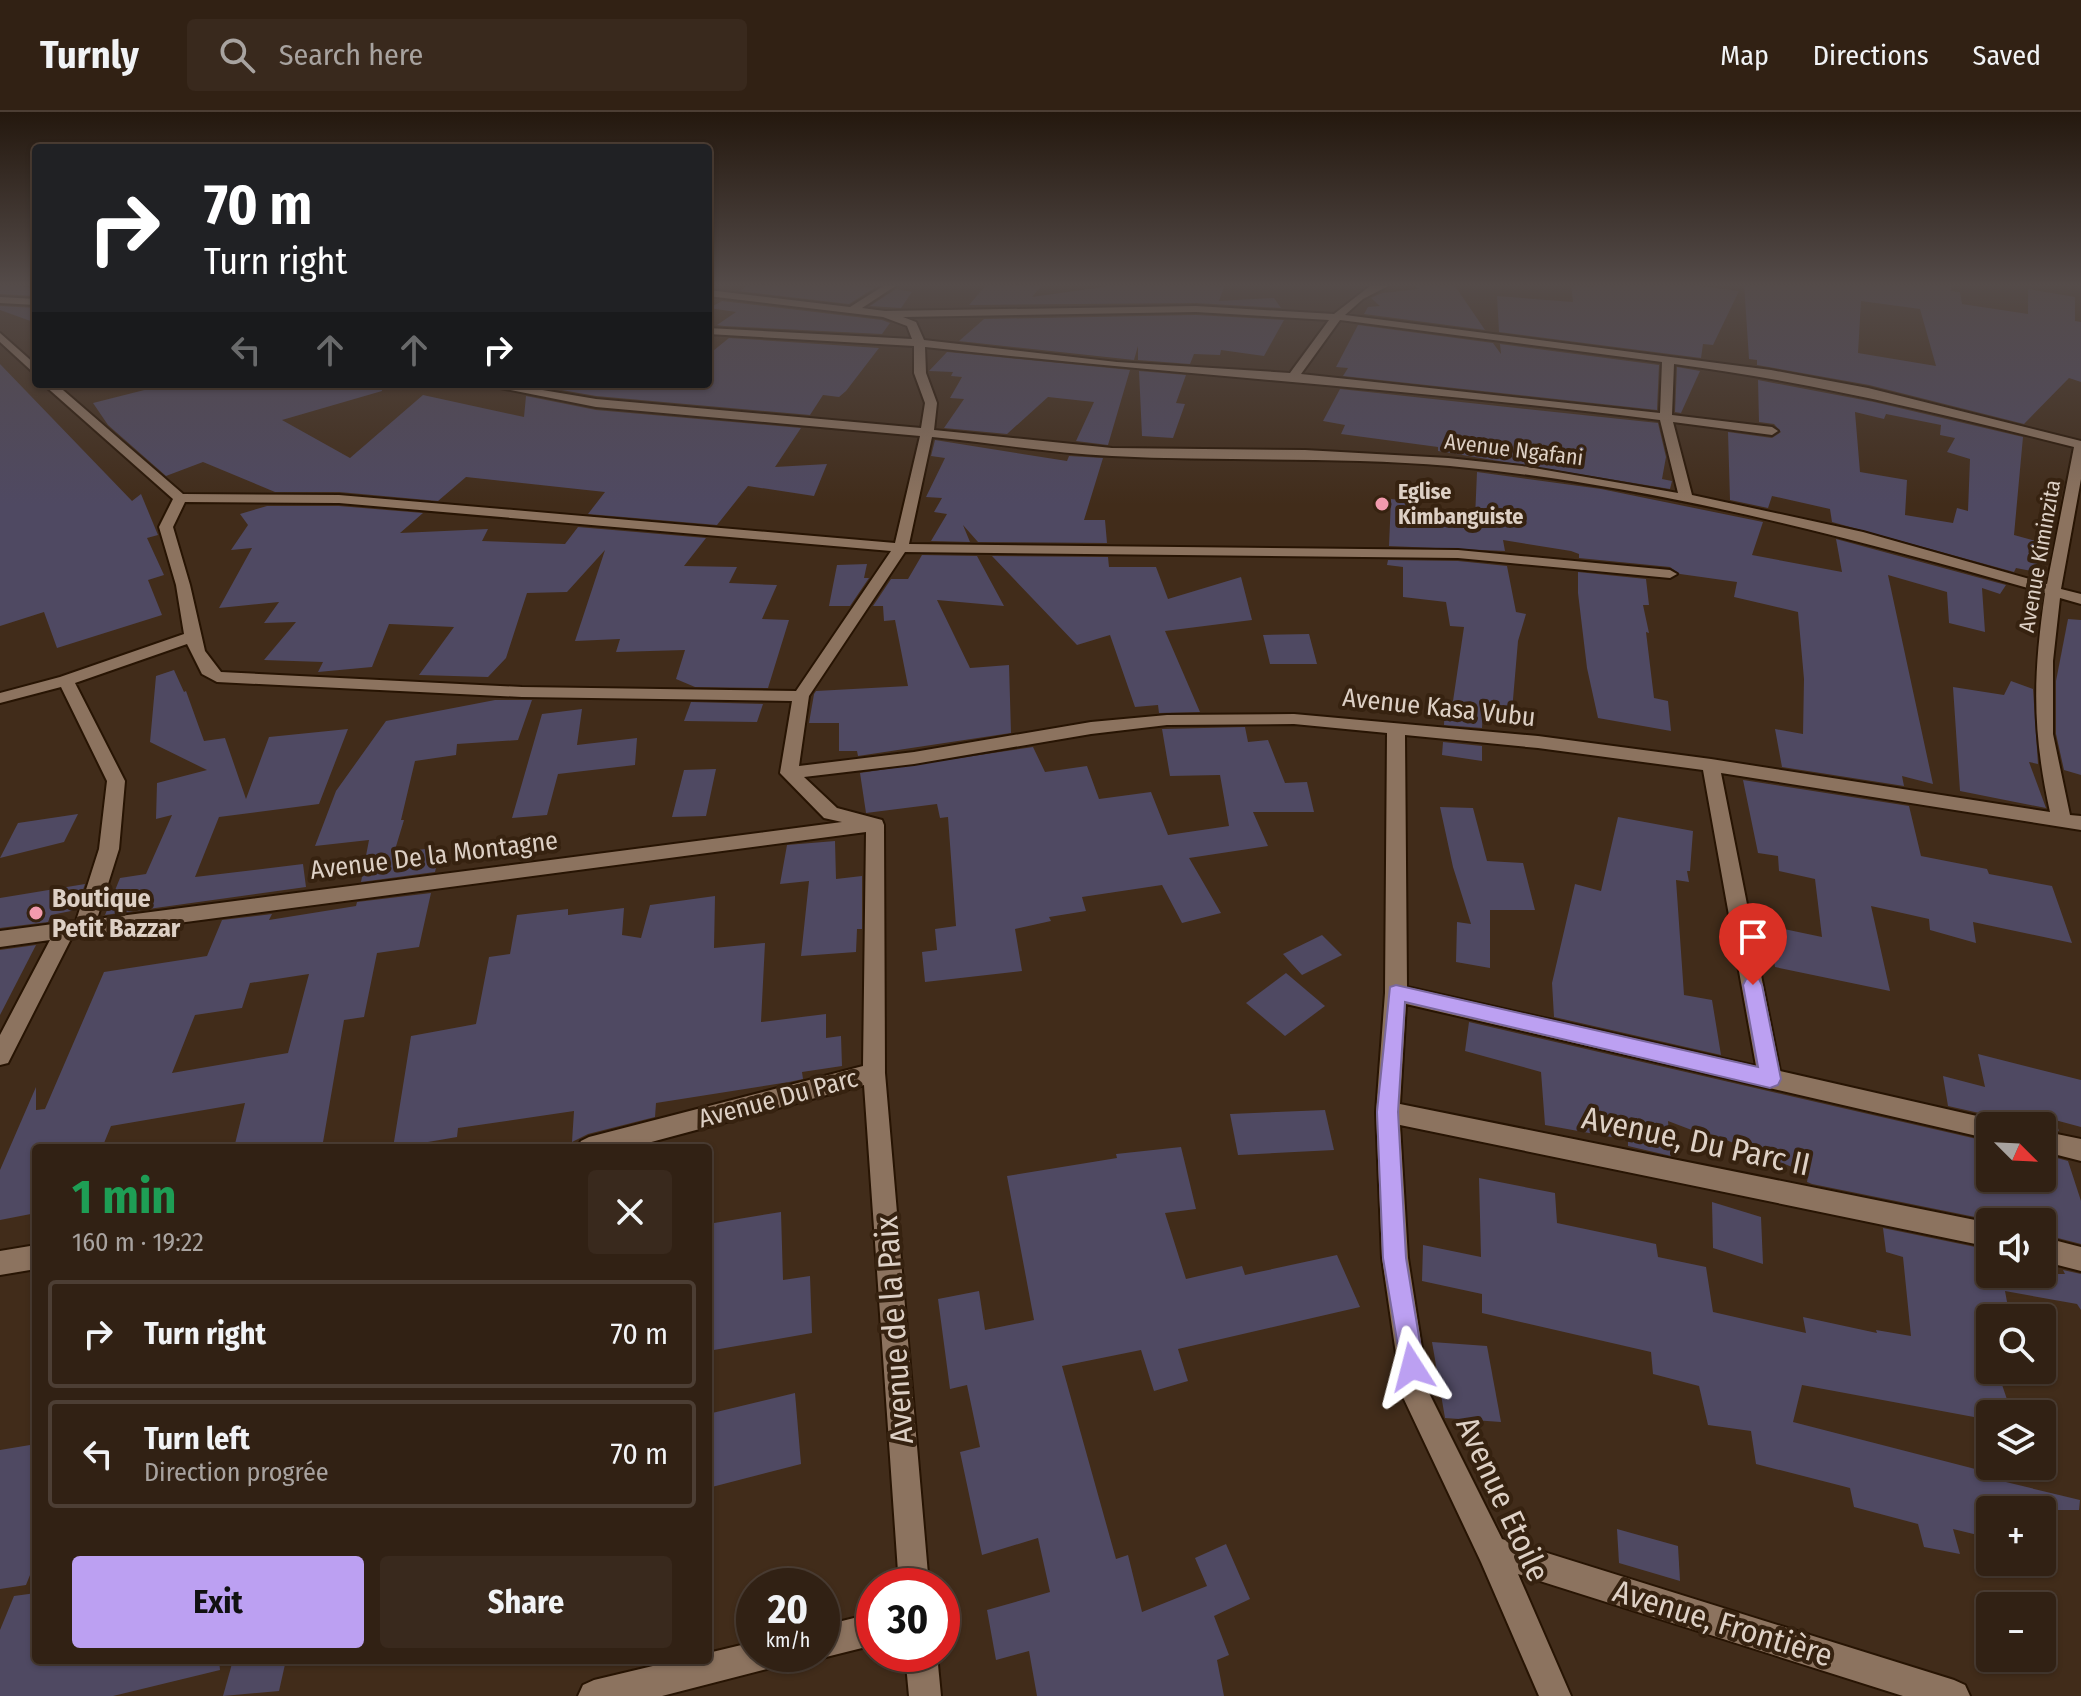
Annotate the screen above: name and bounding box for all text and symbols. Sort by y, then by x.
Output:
search box [187,19,747,91]
text: Turnly [40,32,139,78]
icon: search [215,33,259,77]
text: Search here [279,37,423,73]
text: Map [1720,39,1769,72]
text: Directions [1813,39,1929,72]
text: Saved [1973,39,2041,72]
text: 70 m [204,172,312,239]
icon: right [72,176,176,280]
text: Turn right [204,240,347,284]
icon: left [224,328,268,372]
icon: ahead [308,328,352,372]
icon: ahead [392,328,436,372]
icon: right [476,328,520,372]
street label: Avenue Ngafani [1443,428,1585,471]
place label: Eglise Kimbanguiste [1398,478,1523,530]
street label: Avenue Kiminzita [2013,478,2066,635]
marker: Eglise Kimbanguiste [1373,495,1391,513]
street label: Avenue Kasa Vubu [1341,682,1537,733]
street label: Avenue De la Montagne [308,825,560,886]
place label: Boutique Petit Bazzar [52,883,181,944]
pin [1719,903,1787,985]
marker: Boutique Petit Bazzar [27,904,45,922]
icon: arrive [1731,915,1775,959]
street label: Avenue Du Parc [695,1062,861,1135]
street label: Avenue, Du Parc II [1579,1098,1813,1184]
north arrow [1976,1112,2056,1192]
map controls [1976,1112,2056,1672]
text: 1 min [72,1168,177,1226]
button: close [588,1170,672,1254]
button: sound [1976,1208,2056,1288]
street label: Avenue de la Paix [867,1215,921,1445]
text: 160 m · 19:22 [72,1227,204,1258]
button: search [1976,1304,2056,1384]
icon: right [76,1312,120,1356]
text: Turn right [144,1316,266,1352]
text: 70 m [610,1316,668,1352]
position arrow [1370,1325,1454,1409]
button: layers [1976,1400,2056,1480]
street label: Avenue Etoile [1448,1411,1558,1587]
text: Turn left [144,1421,250,1457]
icon: left [76,1432,120,1476]
text: 70 m [610,1436,668,1472]
text: Direction progrée [144,1457,329,1488]
button: + [1976,1496,2056,1576]
button: Exit [72,1556,364,1648]
button: Share [380,1556,672,1648]
speed limit sign: 30 [856,1568,960,1672]
street label: Avenue, Frontière [1609,1572,1837,1674]
text: 20 [768,1586,808,1634]
button: − [1976,1592,2056,1672]
text: km/h [766,1628,810,1652]

